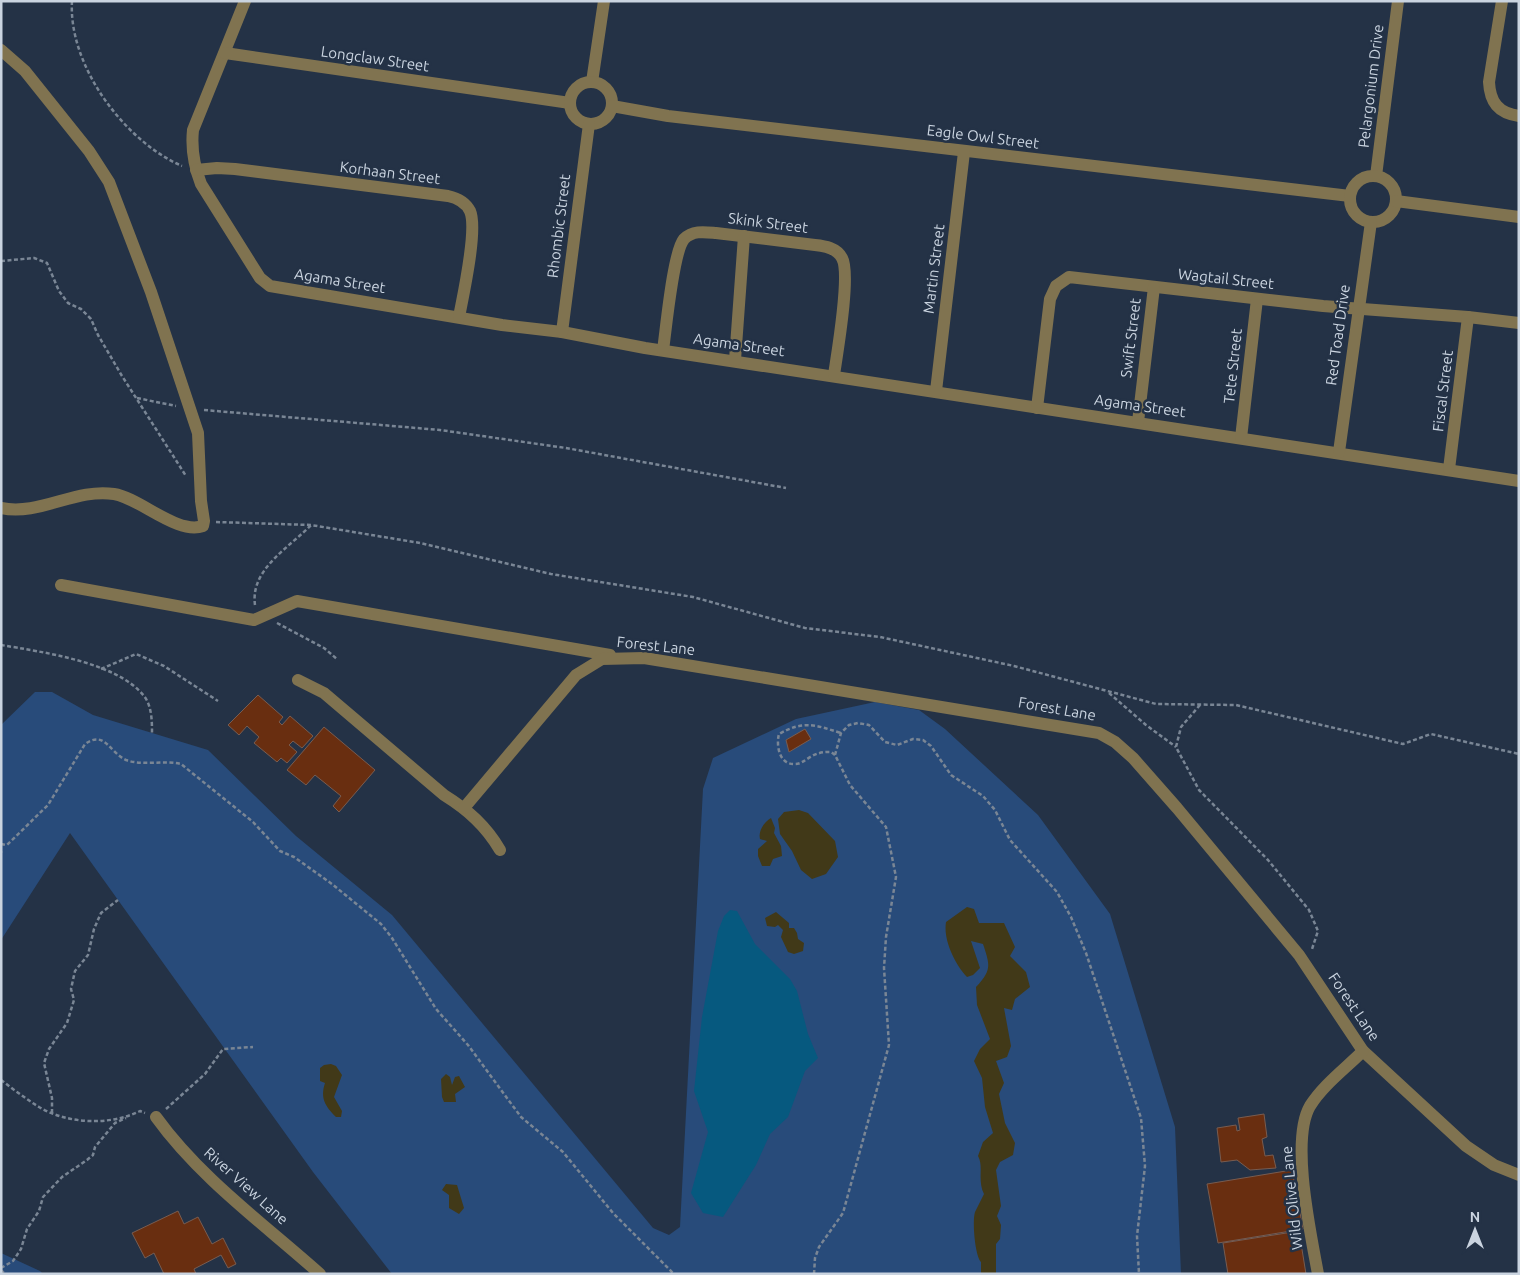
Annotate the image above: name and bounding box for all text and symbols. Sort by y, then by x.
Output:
street label: Pelargonium Drive [1354,23,1387,149]
street label: Longclaw Street [320,42,430,75]
street label: Eagle Owl Street [926,121,1040,152]
street label: Korhaan Street [339,158,441,187]
street label: Rhombic Street [544,173,573,279]
street label: Skink Street [727,209,809,236]
street label: Martin Street [920,223,947,315]
street label: Agama Street [293,265,387,296]
street label: Wagtail Street [1177,265,1275,292]
street label: Red Toad Drive [1322,283,1353,386]
street label: Swift Street [1117,297,1144,379]
street label: Tete Street [1220,327,1245,404]
street label: Agama Street [692,330,786,359]
street label: Fiscal Street [1429,349,1456,433]
street label: Agama Street [1093,391,1187,420]
street label: Forest Lane [616,633,696,658]
street label: Forest Lane [1017,693,1097,724]
street label: Forest Lane [1325,969,1383,1044]
street label: River View Lane [201,1144,292,1228]
street label: Wild Olive Lane [1278,1145,1305,1251]
north arrow [1450,1205,1500,1255]
text: N [1470,1209,1480,1225]

